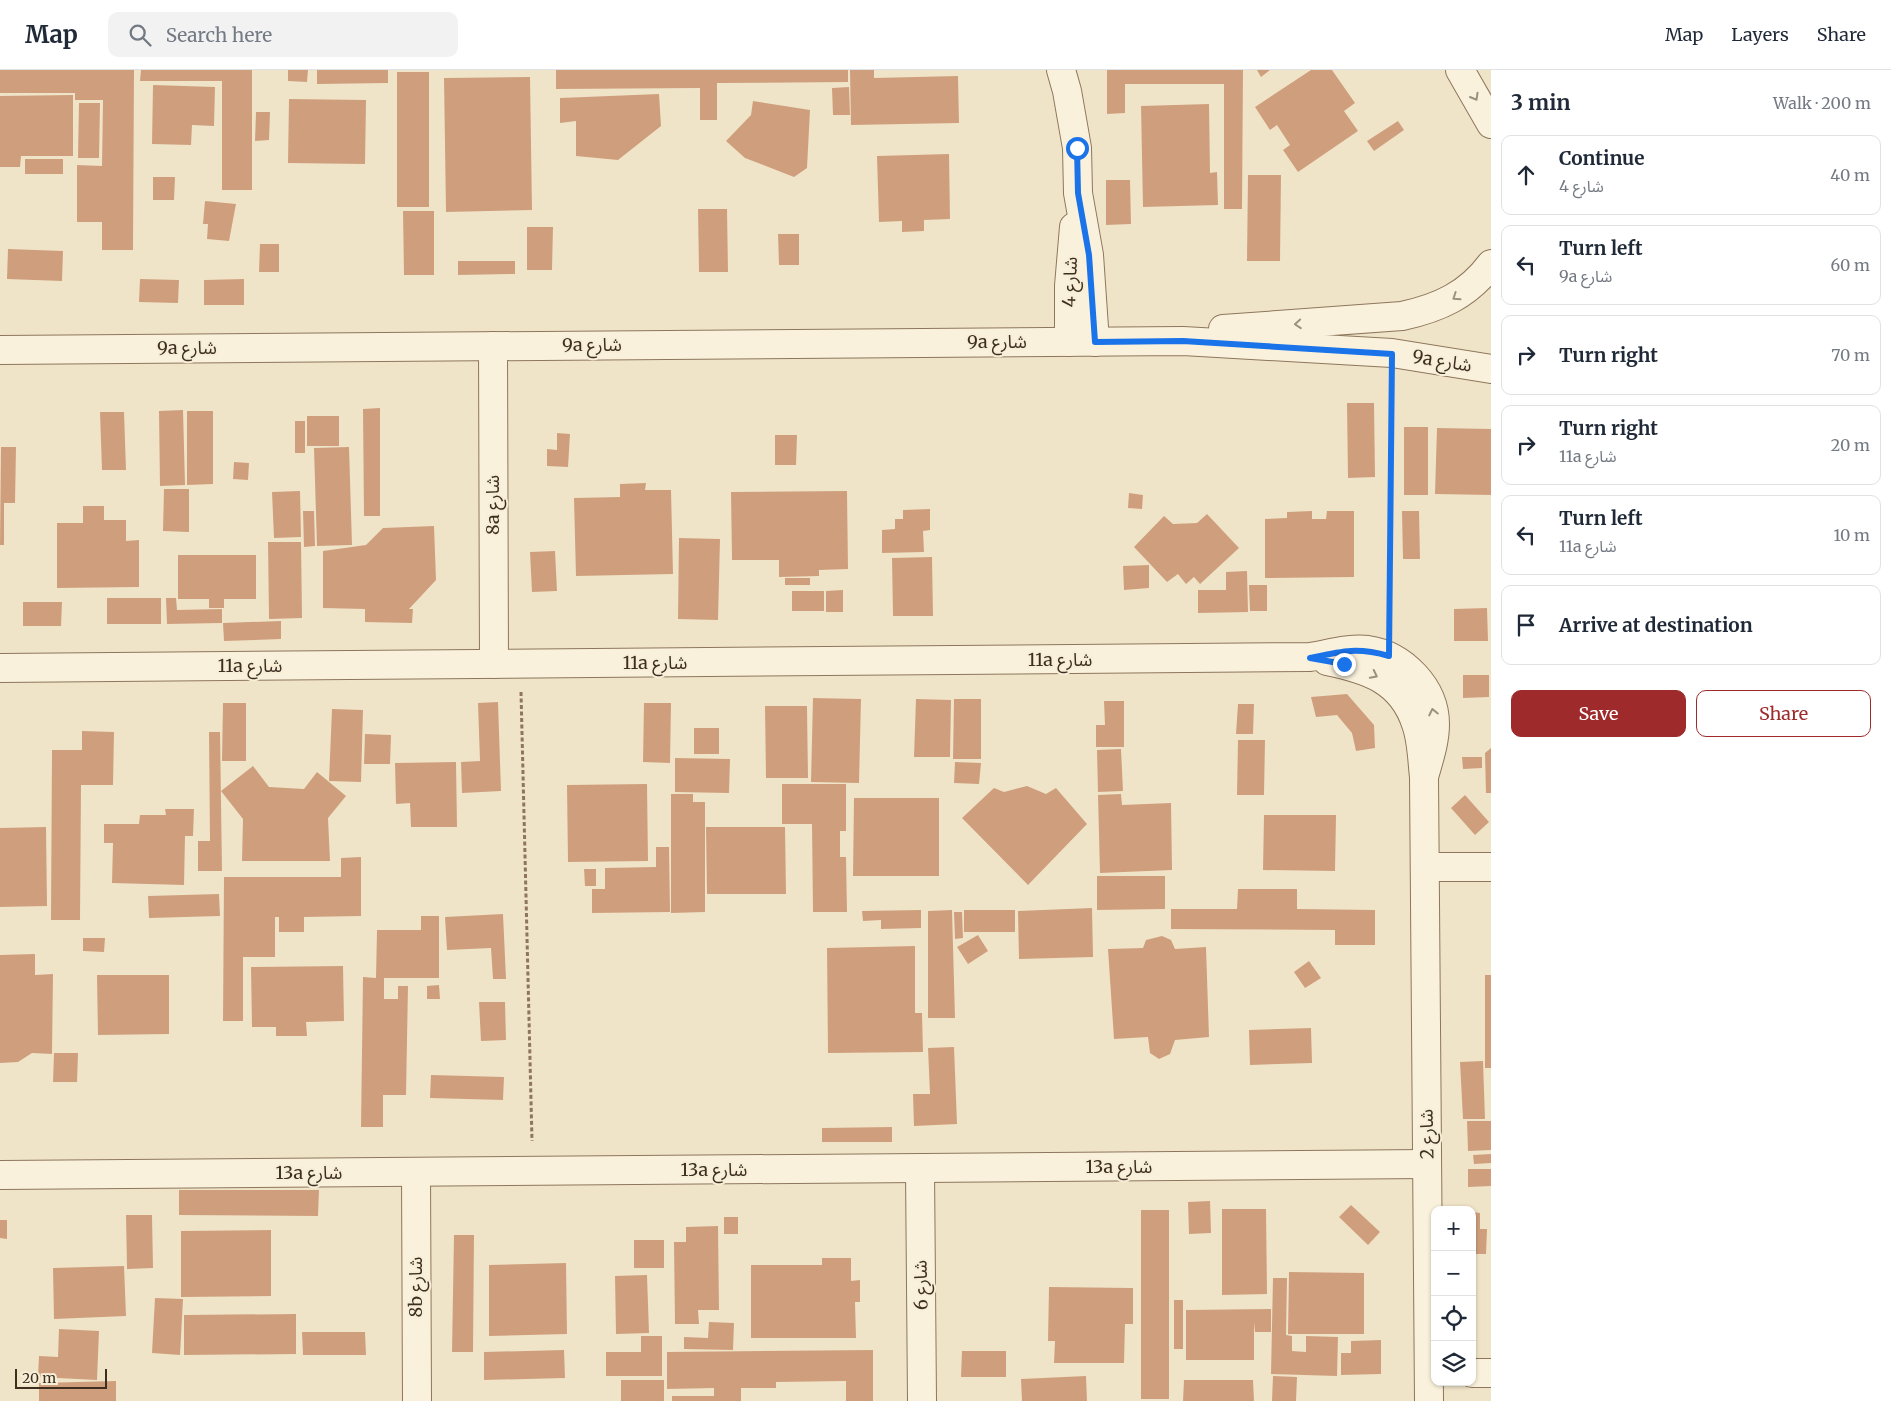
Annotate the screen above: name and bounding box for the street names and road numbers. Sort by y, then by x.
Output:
street label: شارع 4 [1057,256,1085,308]
street label: 9a شارع [967,330,1027,356]
street label: 9a شارع [562,333,622,359]
street label: 9a شارع [157,336,217,362]
street label: 9a شارع [1410,344,1473,380]
street label: 8a شارع [481,475,507,535]
street label: 11a شارع [1028,648,1092,674]
street label: 11a شارع [623,651,687,677]
street label: 11a شارع [218,654,282,680]
street label: شارع 2 [1415,1109,1441,1159]
street label: 13a شارع [1086,1155,1152,1181]
street label: 13a شارع [681,1158,747,1184]
street label: 13a شارع [276,1161,342,1187]
street label: 8b شارع [404,1257,430,1317]
street label: شارع 6 [909,1260,935,1310]

